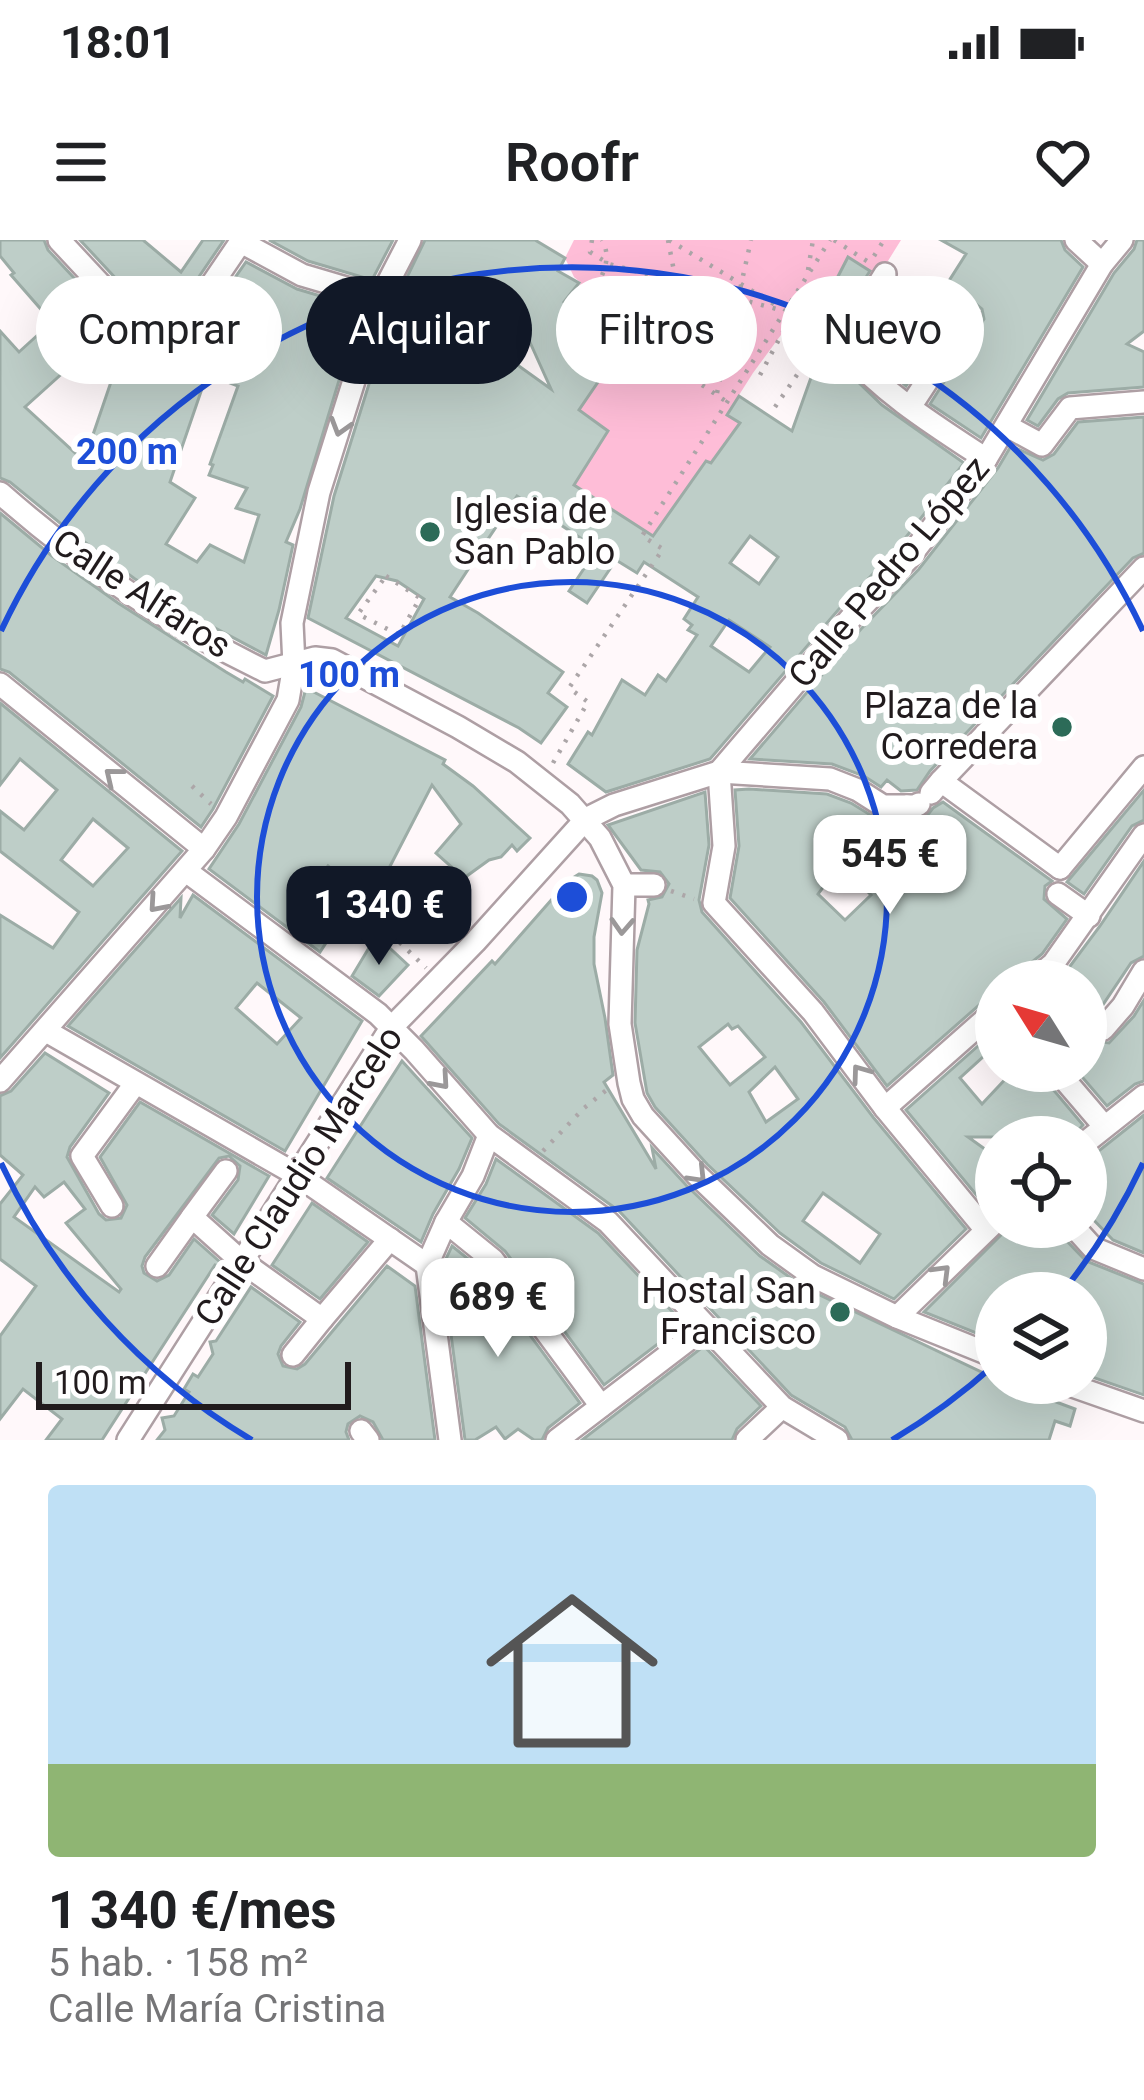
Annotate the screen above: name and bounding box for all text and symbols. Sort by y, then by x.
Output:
text: 18:01 [60,16,176,69]
icon: menu [48,129,114,195]
icon: heart [1030,129,1096,195]
text: Roofr [505,131,639,194]
chip: Comprar [36,276,282,384]
chip: Alquilar [306,276,532,384]
chip: Filtros [556,276,757,384]
chip: Nuevo [781,276,984,384]
one-way arrow [329,416,354,437]
text: 200 m [76,431,178,473]
street label: Calle Pedro López [780,448,998,696]
place label: Iglesia de San Pablo [454,490,615,573]
marker: Iglesia de San Pablo [417,519,443,545]
street label: Calle Alfaros [45,521,239,667]
text: 100 m [298,654,400,696]
place label: Plaza de la Corredera [864,685,1038,768]
marker: Plaza de la Corredera [1049,714,1075,740]
one-way arrow [105,768,127,790]
pin: 545 € [806,815,974,917]
text: 545 € [840,831,940,877]
pin: 1 340 € [268,866,490,968]
centre of rings [551,876,593,918]
text: 1 340 € [313,882,445,928]
one-way arrow [150,890,172,912]
one-way arrow [609,917,635,936]
north arrow [975,960,1107,1092]
map controls [975,960,1107,1404]
street label: Calle Claudio Marcelo [186,1018,412,1334]
one-way arrow [852,1064,874,1086]
one-way arrow [426,1067,448,1089]
button: locate [975,1116,1107,1248]
one-way arrow [683,1161,705,1183]
pin: 689 € [414,1258,582,1360]
one-way arrow [927,1265,949,1287]
place label: Hostal San Francisco [641,1270,816,1353]
button: layers [975,1272,1107,1404]
text: 689 € [448,1274,548,1320]
marker: Hostal San Francisco [827,1299,853,1325]
scale bar [36,1356,351,1409]
text: 100 m [54,1363,147,1402]
icon: home [464,1563,680,1779]
text: 1 340 €/mes [48,1881,337,1940]
text: 5 hab. · 158 m² [48,1940,308,1986]
text: Calle María Cristina [48,1986,386,2032]

